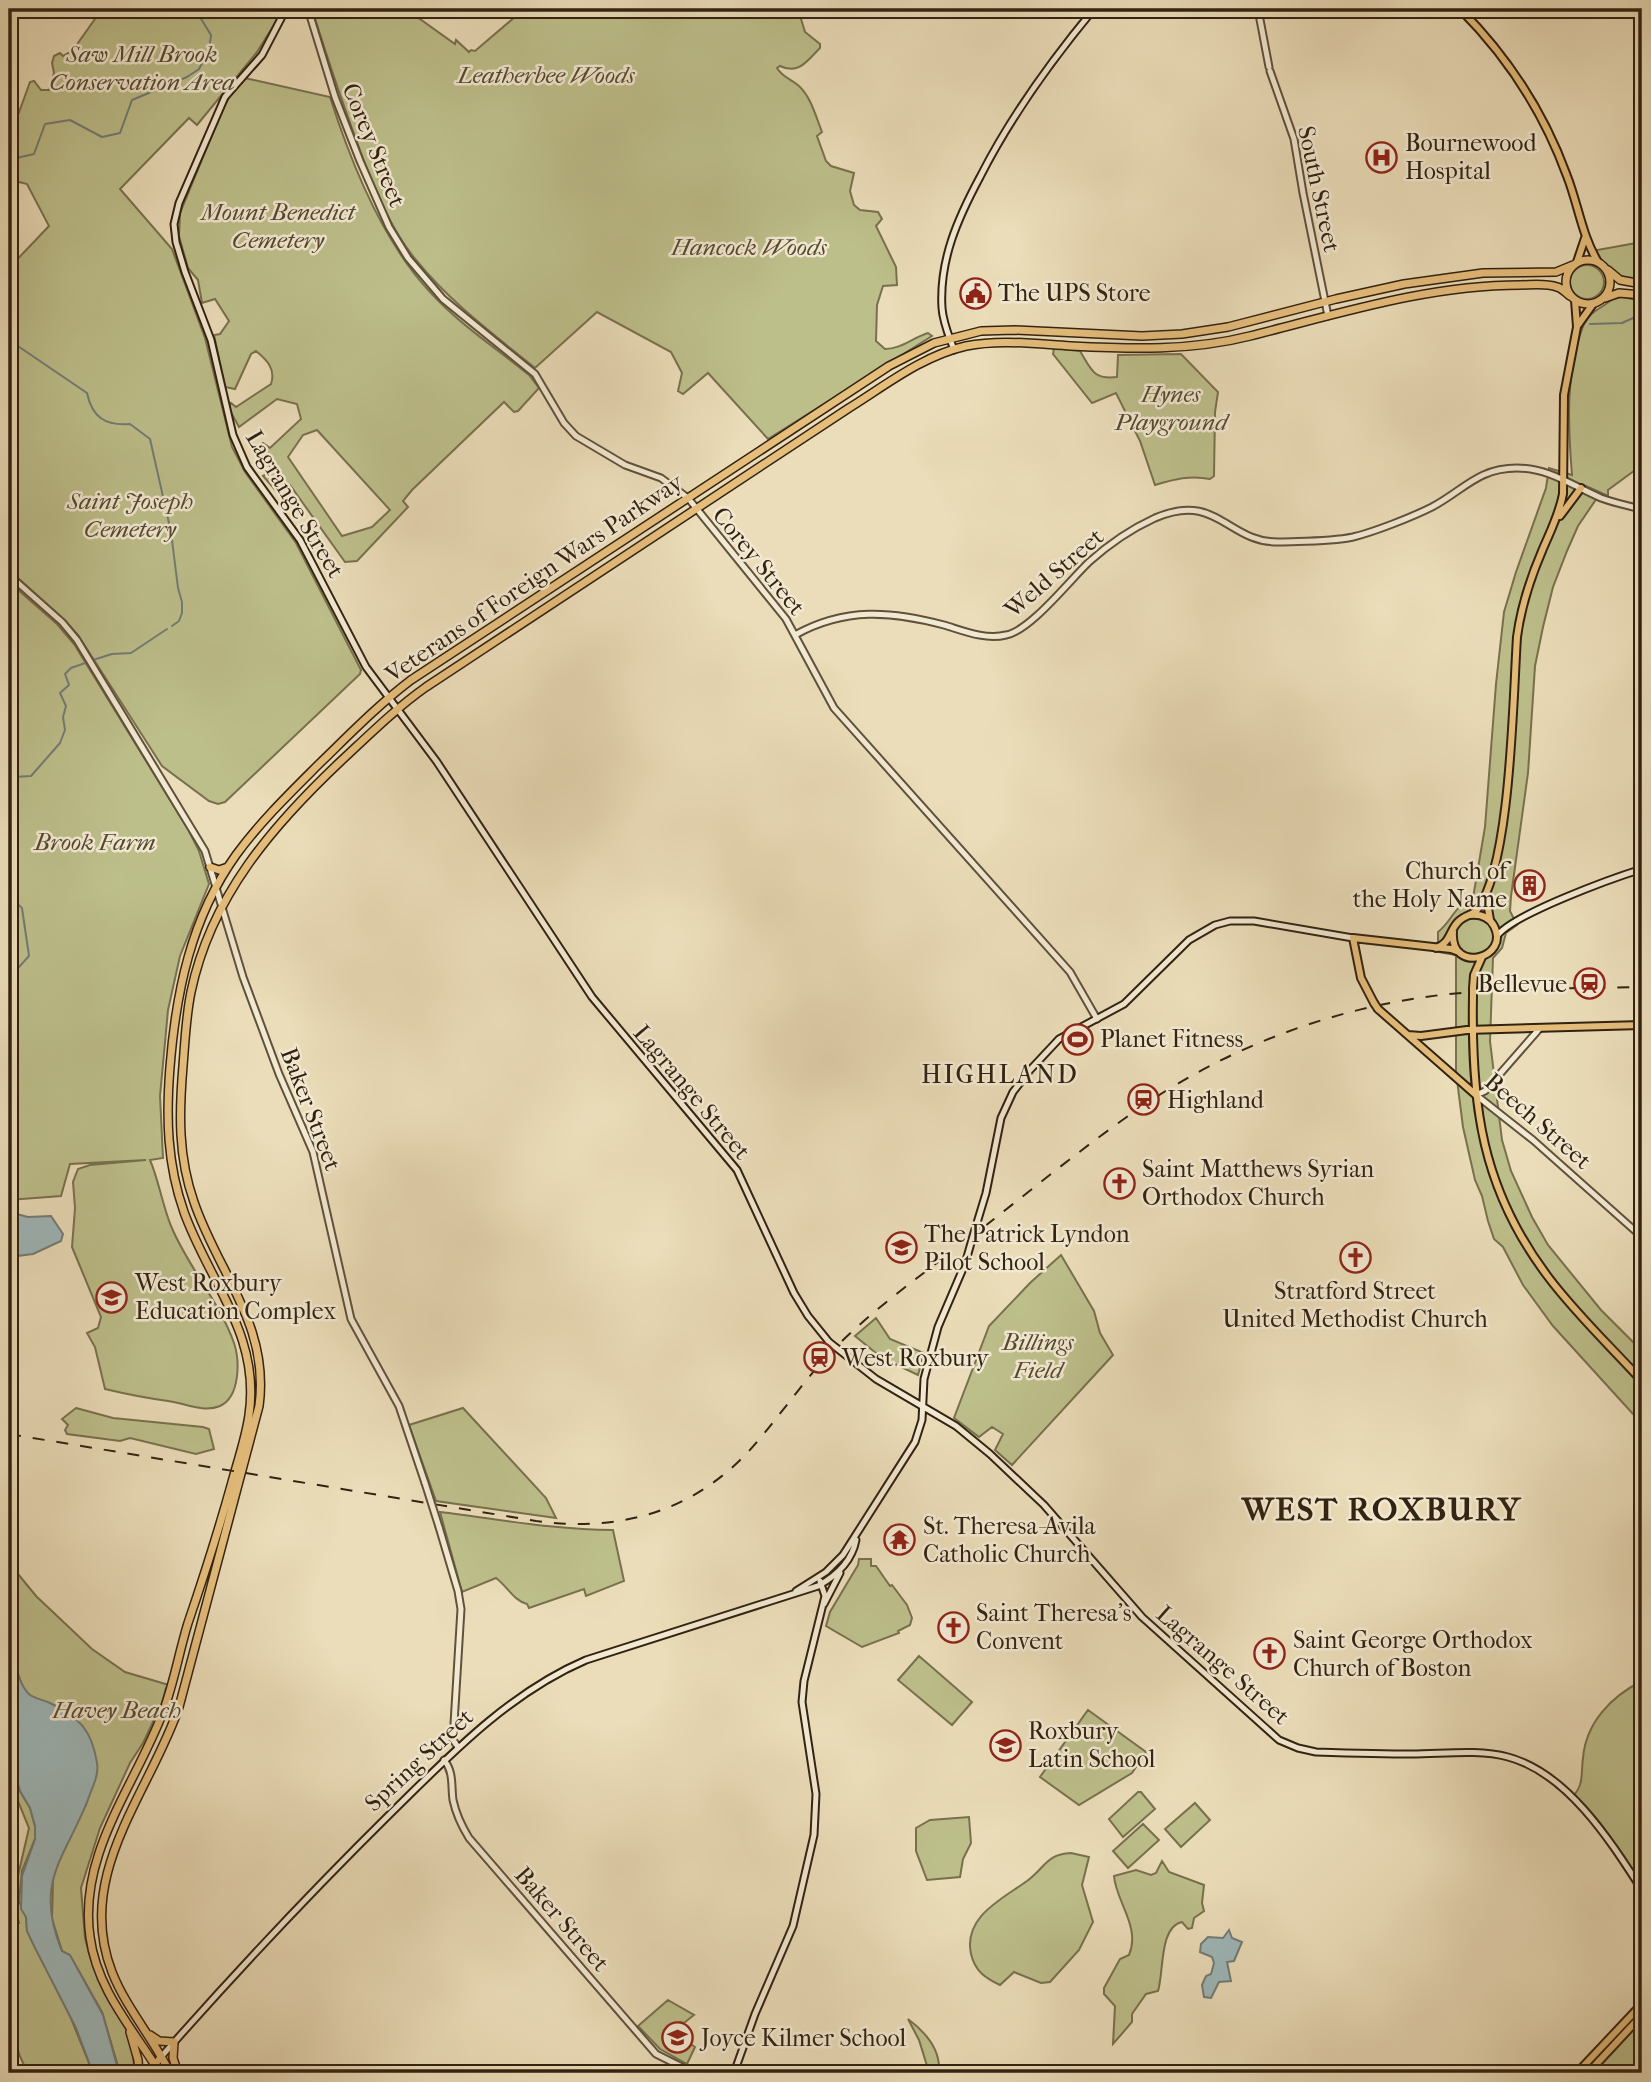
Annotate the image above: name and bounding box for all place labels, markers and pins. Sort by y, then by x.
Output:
place label: Bournewood Hospital [1405,129,1538,185]
hospital icon: Bournewood Hospital [1365,140,1399,174]
public building icon: The UPS Store [958,276,992,310]
place label: The UPS Store [998,279,1151,307]
place label: Church of the Holy Name [1353,857,1512,913]
building icon: Church of the Holy Name [1513,868,1547,902]
station icon: Bellevue [1573,967,1607,1001]
place label: Bellevue [1478,970,1567,998]
sports icon: Planet Fitness [1060,1022,1094,1056]
place label: Planet Fitness [1100,1025,1244,1053]
station icon: Highland [1127,1083,1161,1117]
place label: Highland [1167,1086,1265,1114]
place label: Saint Matthews Syrian Orthodox Church [1142,1155,1374,1211]
church icon: Saint Matthews Syrian Orthodox Church [1102,1166,1136,1200]
place label: The Patrick Lyndon Pilot School [924,1220,1130,1276]
school or university icon: The Patrick Lyndon Pilot School [884,1231,918,1265]
church icon: Stratford Street United Methodist Church [1338,1240,1372,1274]
place label: West Roxbury Education Complex [134,1269,336,1325]
place label: Stratford Street United Methodist Church [1222,1277,1488,1333]
school or university icon: West Roxbury Education Complex [95,1280,129,1314]
station icon: West Roxbury [802,1341,836,1375]
place label: West Roxbury [841,1344,990,1372]
place label: St. Theresa-Avila Catholic Church [923,1512,1097,1568]
temple icon: St. Theresa-Avila Catholic Church [883,1523,917,1557]
place label: Saint Theresa's Convent [976,1599,1132,1655]
church icon: Saint Theresa's Convent [936,1610,970,1644]
place label: Saint George Orthodox Church of Boston [1293,1626,1533,1682]
church icon: Saint George Orthodox Church of Boston [1253,1637,1287,1671]
place label: Roxbury Latin School [1028,1717,1156,1773]
school or university icon: Roxbury Latin School [988,1728,1022,1762]
school or university icon: Joyce Kilmer School [661,2021,695,2055]
place label: Joyce Kilmer School [699,2024,907,2052]

